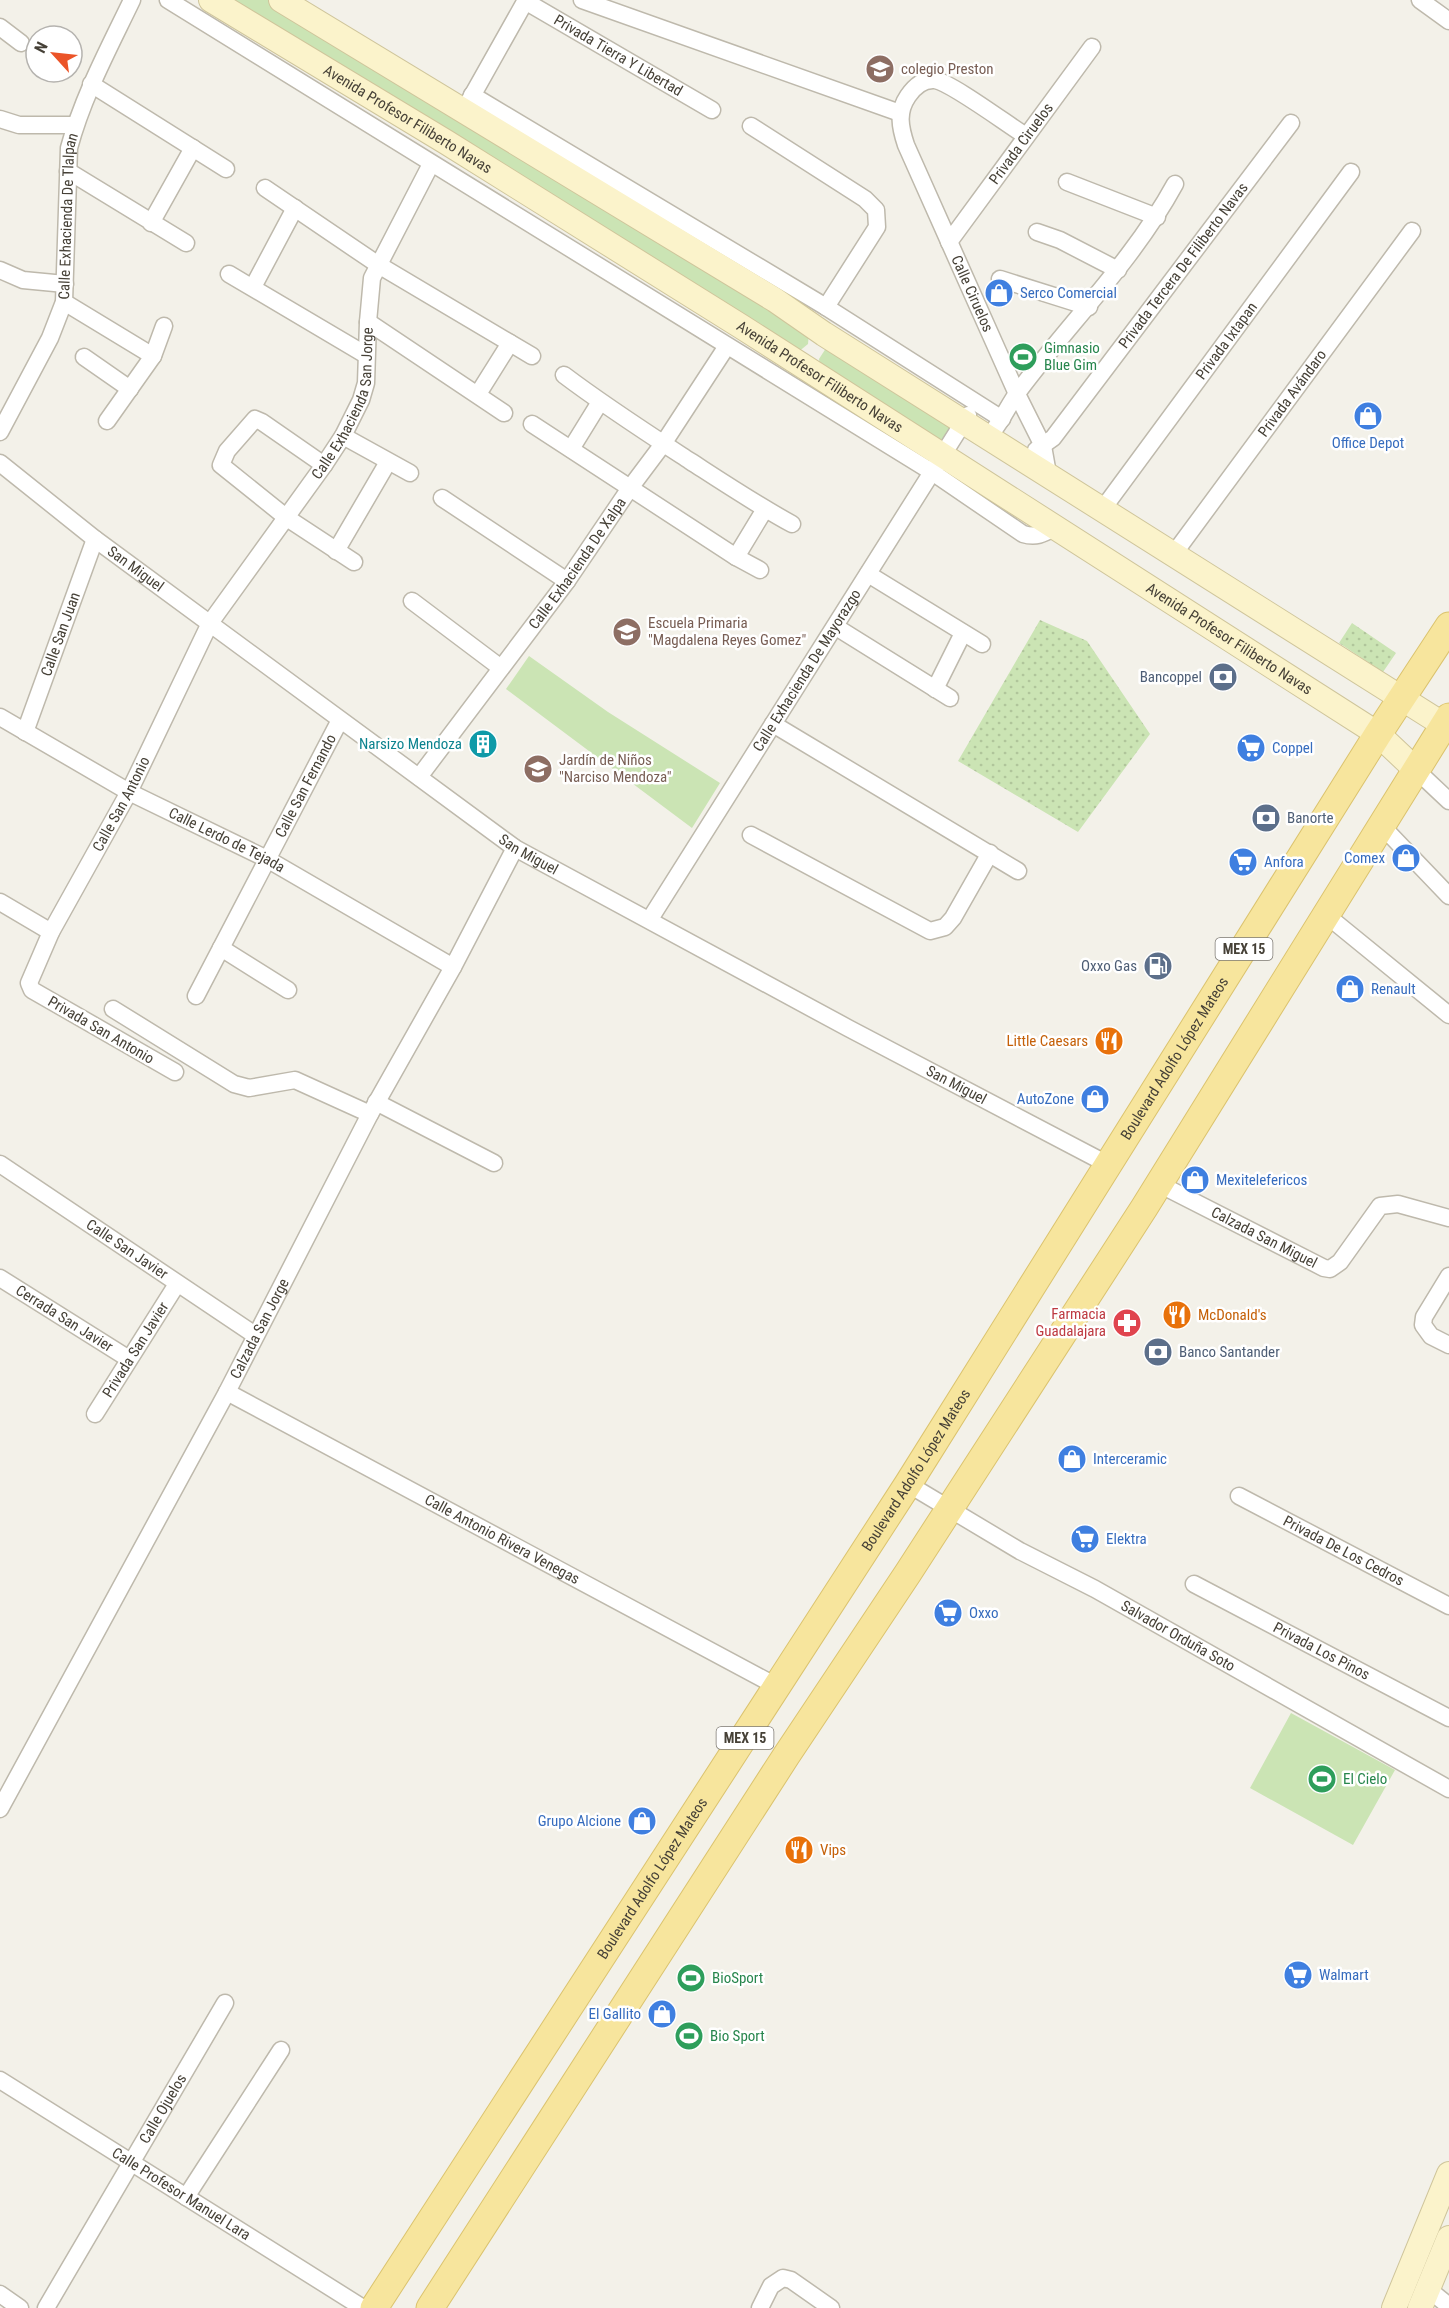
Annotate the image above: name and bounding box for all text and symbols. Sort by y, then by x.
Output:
street label: Privada Tierra Y Libertad [551,11,686,100]
north arrow [24,24,84,84]
text: N [30,39,52,56]
school or university icon: colegio Preston [864,53,896,85]
place label: colegio Preston [901,60,993,78]
street label: Avenida Profesor Filiberto Navas [320,61,495,177]
street label: Privada Ciruelos [985,99,1057,188]
street label: Calle Exhacienda De Tlalpan [55,131,82,300]
street label: Privada Tercera De Filiberto Navas [1115,179,1252,352]
street label: Calle Ciruelos [947,253,997,335]
shop icon: Serco Comercial [983,277,1015,309]
place label: Serco Comercial [1020,284,1117,302]
street label: Privada Ixtapan [1192,299,1261,383]
street label: Avenida Profesor Filiberto Navas [733,317,906,437]
street label: Calle Exhacienda San Jorge [308,327,377,483]
place label: Gimnasio Blue Gim [1044,339,1100,374]
sports icon: Gimnasio Blue Gim [1007,341,1039,373]
street label: Privada Avándaro [1254,346,1330,440]
shop icon: Office Depot [1352,400,1384,432]
place label: Office Depot [1332,434,1404,452]
street label: Calle Exhacienda De Xalpa [525,494,630,633]
street label: San Miguel [104,542,167,596]
street label: Avenida Profesor Filiberto Navas [1143,579,1316,699]
street label: Calle Exhacienda De Mayorazgo [749,586,865,755]
street label: Calle San Juan [37,590,84,679]
place label: Escuela Primaria "Magdalena Reyes Gomez" [648,614,806,649]
school or university icon: Escuela Primaria "Magdalena Reyes Gomez" [611,616,643,648]
bank icon: Bancoppel [1207,661,1239,693]
place label: Bancoppel [1140,668,1202,686]
building icon: Narsizo Mendoza [467,728,499,760]
street label: Calle San Fernando [271,731,340,841]
supermarket icon: Coppel [1235,732,1267,764]
place label: Narsizo Mendoza [359,735,462,753]
place label: Coppel [1272,739,1313,757]
place label: Jardín de Niños "Narciso Mendoza" [559,751,672,786]
school or university icon: Jardín de Niños "Narciso Mendoza" [522,753,554,785]
street label: Calle San Antonio [89,754,154,855]
bank icon: Banorte [1250,802,1282,834]
street label: Calle Lerdo de Tejada [166,804,288,876]
place label: Banorte [1287,809,1334,827]
street label: San Miguel [495,830,561,879]
shop icon: Comex [1390,842,1422,874]
supermarket icon: Anfora [1227,846,1259,878]
place label: Comex [1344,849,1385,867]
place label: Anfora [1264,853,1304,871]
road number: MEX 15 [1216,938,1272,960]
fuel station icon: Oxxo Gas [1142,950,1174,982]
place label: Oxxo Gas [1081,957,1137,975]
shop icon: Renault [1334,973,1366,1005]
street label: Boulevard Adolfo López Mateos [1117,974,1232,1143]
place label: Renault [1371,980,1416,998]
street label: Privada San Antonio [45,992,157,1068]
restaurant icon: Little Caesars [1093,1025,1125,1057]
place label: Little Caesars [1006,1032,1088,1050]
street label: San Miguel [923,1062,990,1108]
shop icon: AutoZone [1079,1083,1111,1115]
place label: AutoZone [1017,1090,1074,1108]
shop icon: Mexitelefericos [1179,1164,1211,1196]
place label: Mexitelefericos [1216,1171,1307,1189]
street label: Calzada San Miguel [1208,1203,1320,1272]
street label: Calle San Javier [83,1215,172,1283]
street label: Calzada San Jorge [226,1275,293,1382]
street label: Cerrada San Javier [12,1281,117,1356]
street label: Privada San Javier [99,1298,173,1401]
restaurant icon: McDonald's [1161,1299,1193,1331]
place label: Farmacia Guadalajara [1035,1305,1106,1340]
place label: McDonald's [1198,1306,1267,1324]
pharmacy icon: Farmacia Guadalajara [1111,1307,1143,1339]
bank icon: Banco Santander [1142,1336,1174,1368]
place label: Banco Santander [1179,1343,1280,1361]
street label: Boulevard Adolfo López Mateos [858,1386,974,1555]
shop icon: Interceramic [1056,1443,1088,1475]
place label: Interceramic [1093,1450,1167,1468]
street label: Calle Antonio Rivera Venegas [422,1490,583,1588]
street label: Privada De Los Cedros [1280,1512,1407,1590]
supermarket icon: Elektra [1069,1523,1101,1555]
place label: Elektra [1106,1530,1147,1548]
supermarket icon: Oxxo [932,1597,964,1629]
street label: Salvador Orduña Soto [1118,1597,1238,1675]
place label: Oxxo [969,1604,999,1622]
street label: Privada Los Pinos [1270,1618,1373,1684]
road number: MEX 15 [716,1727,774,1749]
sports icon: El Cielo [1306,1763,1338,1795]
place label: El Cielo [1343,1770,1387,1788]
street label: Boulevard Adolfo López Mateos [594,1794,711,1962]
shop icon: Grupo Alcione [626,1805,658,1837]
place label: Grupo Alcione [538,1812,621,1830]
restaurant icon: Vips [783,1834,815,1866]
place label: Vips [820,1841,846,1859]
supermarket icon: Walmart [1282,1959,1314,1991]
sports icon: BioSport [675,1962,707,1994]
place label: Walmart [1319,1966,1369,1984]
place label: BioSport [712,1969,763,1987]
shop icon: El Gallito [646,1998,678,2030]
place label: El Gallito [588,2005,641,2023]
sports icon: Bio Sport [673,2020,705,2052]
place label: Bio Sport [710,2027,765,2045]
street label: Calle Ojuelos [136,2071,190,2147]
street label: Calle Profesor Manuel Lara [109,2144,254,2244]

